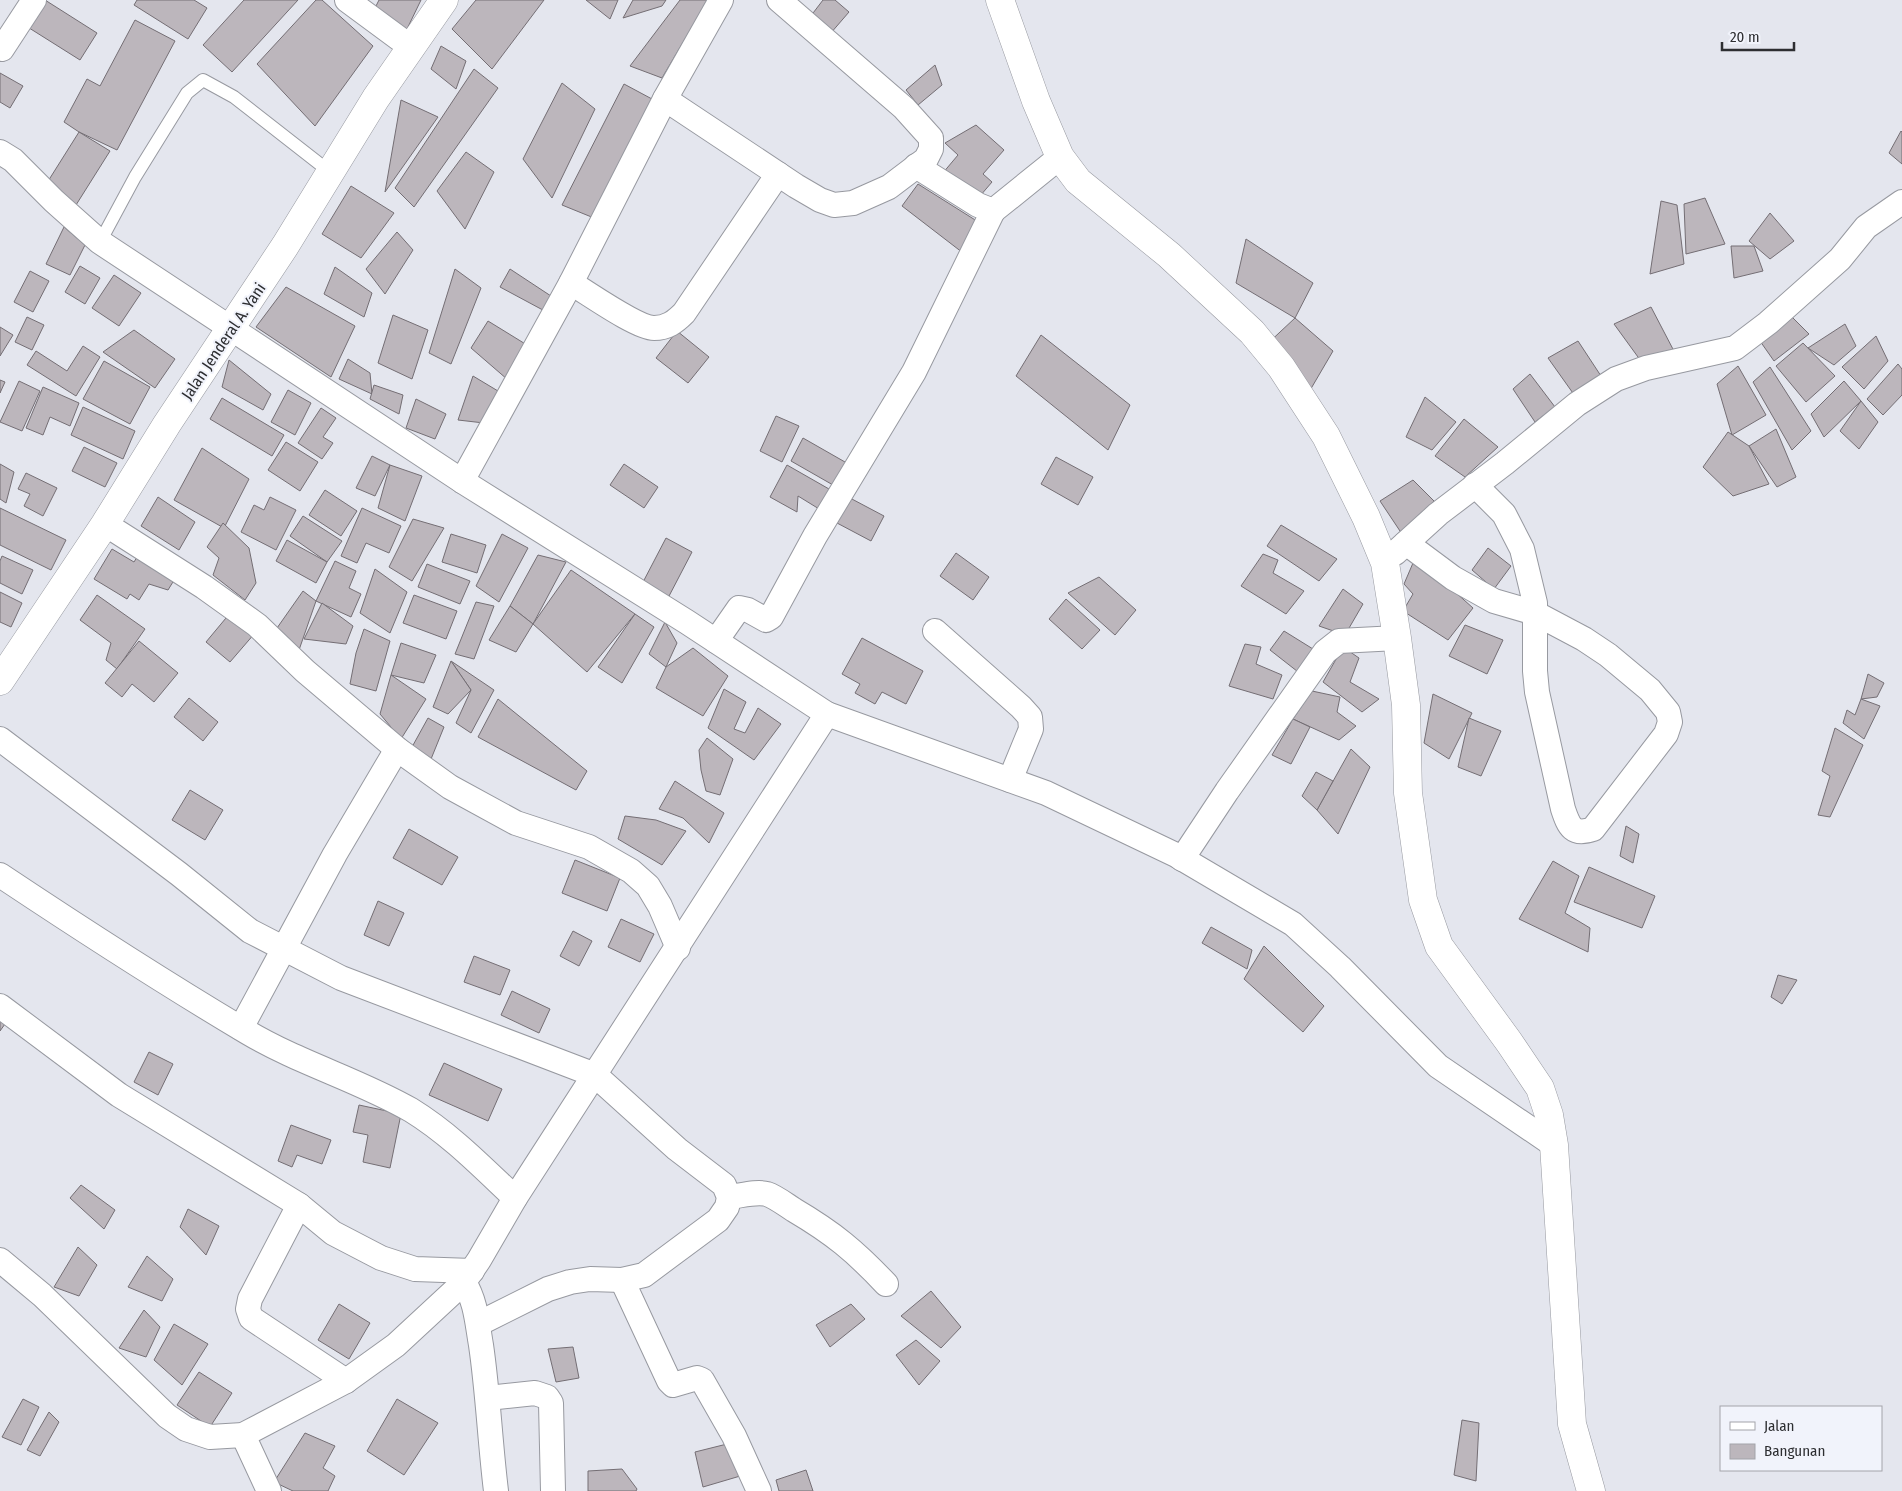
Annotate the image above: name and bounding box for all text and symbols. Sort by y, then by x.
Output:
scale bar [1722,20,1794,52]
text: 20 m [1730,28,1760,46]
street label: Jalan Jenderal A. Yani [177,279,270,403]
legend [1720,1406,1882,1471]
text: Jalan [1764,1417,1794,1435]
text: Bangunan [1764,1442,1825,1460]

